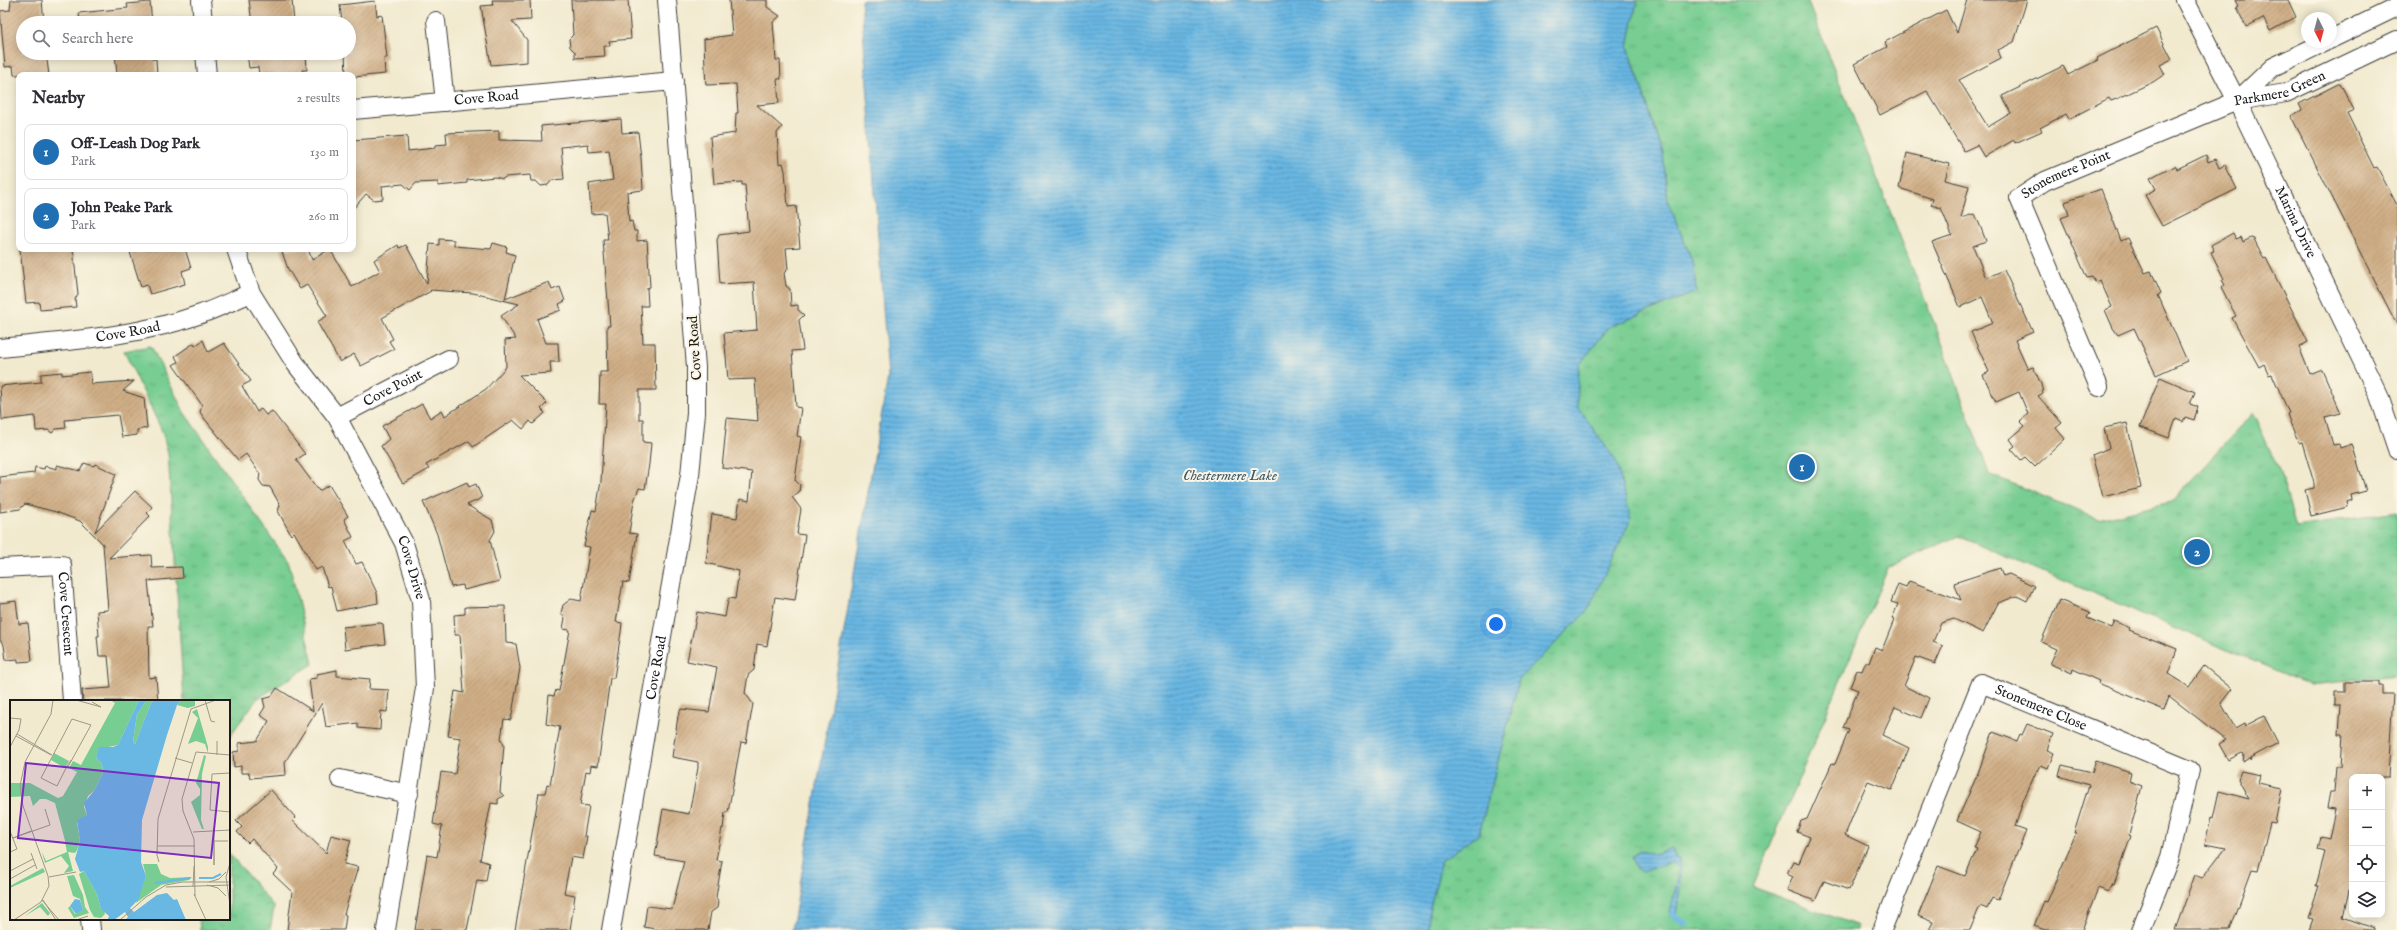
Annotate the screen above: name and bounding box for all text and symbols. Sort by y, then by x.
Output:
north arrow [2301,12,2337,48]
search box [16,16,356,60]
icon: search [30,27,52,49]
text: Search here [62,29,133,48]
street label: Parkmere Green [2233,66,2329,110]
street label: Cove Road [453,86,520,110]
text: Nearby [32,88,85,109]
text: 2 results [296,90,340,107]
text: Off-Leash Dog Park [71,134,200,153]
text: 1 [44,144,48,161]
text: 130 m [310,144,339,161]
street label: Stonemere Point [2018,146,2113,203]
text: Park [71,153,96,170]
street label: Marina Drive [2270,183,2320,261]
text: John Peake Park [71,198,172,217]
text: 2 [43,208,49,225]
text: 260 m [308,208,339,225]
text: Park [71,217,96,234]
street label: Cove Road [684,315,706,381]
street label: Cove Road [95,317,162,347]
street label: Cove Point [360,365,426,411]
pin: 1 [1789,452,1815,482]
water label: Chestermere Lake [1183,466,1277,485]
street label: Cove Drive [393,532,430,602]
pin: 2 [2184,537,2210,567]
street label: Cove Crescent [54,571,78,657]
your location [1486,614,1506,634]
street label: Cove Road [642,634,671,701]
street label: Stonemere Close [1992,681,2090,735]
inset map [10,700,230,920]
map controls [2349,774,2385,918]
button: + [2349,774,2385,810]
button: − [2349,810,2385,846]
button: locate [2349,846,2385,882]
button: layers [2349,882,2385,918]

